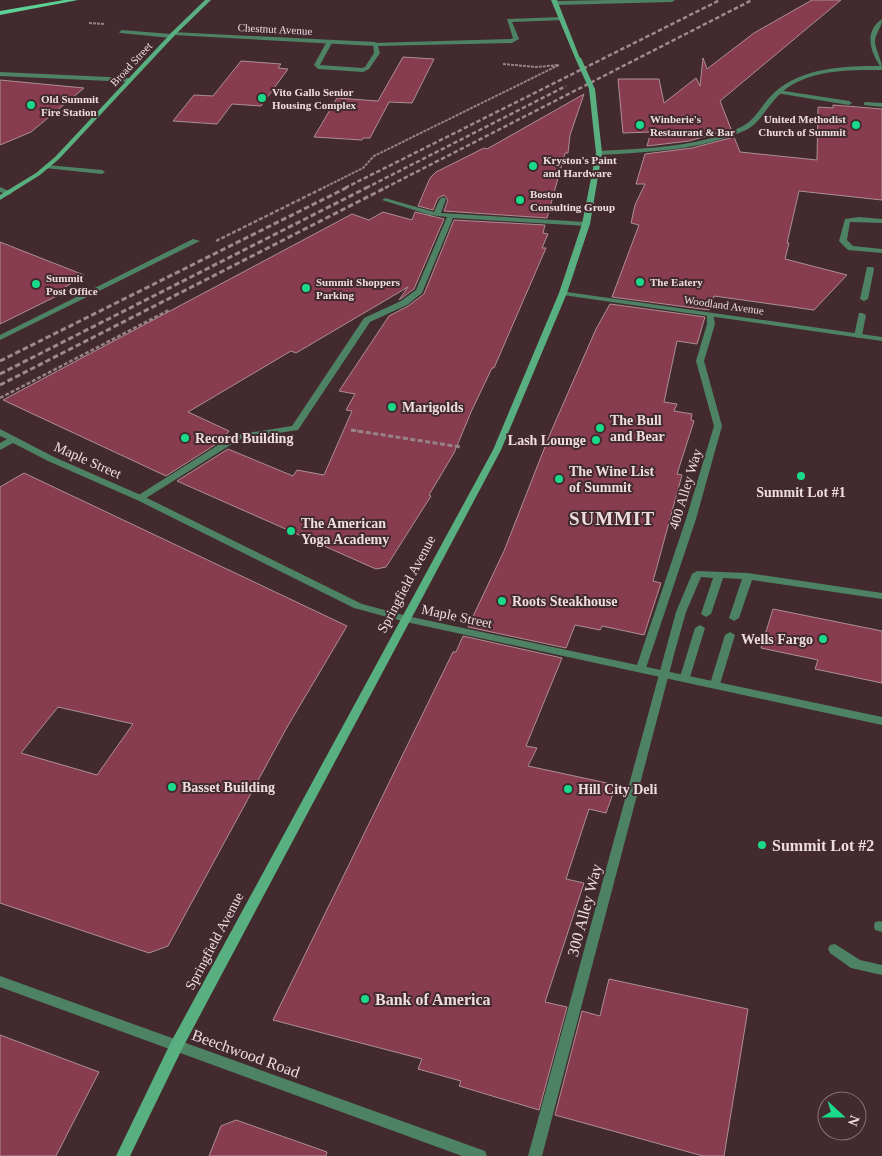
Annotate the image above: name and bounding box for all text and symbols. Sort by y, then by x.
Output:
street label: Chestnut Avenue [237,21,313,37]
street label: Broad Street [108,40,154,88]
place label: Vito Gallo Senior Housing Complex [272,86,357,111]
marker: Vito Gallo Senior Housing Complex [256,92,268,104]
place label: Old Summit Fire Station [41,93,99,118]
marker: Old Summit Fire Station [25,99,37,111]
place label: Winberie's Restaurant & Bar [650,113,735,138]
place label: United Methodist Church of Summit [758,113,846,138]
marker: Winberie's Restaurant & Bar [634,119,646,131]
marker: United Methodist Church of Summit [850,119,862,131]
place label: Kryston's Paint and Hardware [543,154,617,179]
marker: Kryston's Paint and Hardware [527,160,539,172]
place label: Boston Consulting Group [530,188,615,213]
marker: Boston Consulting Group [514,194,526,206]
place label: Summit Post Office [46,272,98,297]
place label: Summit Shoppers Parking [316,276,401,301]
marker: The Eatery [634,276,646,288]
place label: The Eatery [650,276,703,288]
marker: Summit Post Office [30,278,42,290]
marker: Summit Shoppers Parking [300,282,312,294]
street label: Woodland Avenue [683,293,765,317]
place label: Marigolds [402,400,464,415]
marker: Marigolds [386,401,398,413]
place label: The Bull and Bear [610,413,665,444]
marker: The Bull and Bear [594,422,606,434]
place label: Record Building [195,431,293,446]
marker: Record Building [179,432,191,444]
place label: Lash Lounge [508,433,586,448]
marker: Lash Lounge [590,434,602,446]
street label: Maple Street [52,439,124,482]
street label: 400 Alley Way [666,447,705,531]
place label: The Wine List of Summit [569,464,654,495]
marker: Summit Lot #1 [795,470,807,482]
marker: The Wine List of Summit [553,473,565,485]
place label: Summit Lot #1 [756,485,846,500]
district label: SUMMIT [569,508,655,529]
place label: The American Yoga Academy [301,516,389,547]
marker: The American Yoga Academy [285,525,297,537]
street label: Springfield Avenue [374,533,438,636]
place label: Roots Steakhouse [512,594,617,609]
marker: Roots Steakhouse [496,595,508,607]
street label: Maple Street [420,602,494,631]
place label: Wells Fargo [741,632,813,647]
marker: Wells Fargo [817,633,829,645]
place label: Basset Building [182,780,275,795]
marker: Basset Building [166,781,178,793]
place label: Hill City Deli [578,782,657,797]
marker: Hill City Deli [562,783,574,795]
place label: Summit Lot #2 [772,837,874,854]
marker: Summit Lot #2 [756,839,768,851]
street label: 300 Alley Way [564,862,606,959]
street label: Springfield Avenue [182,890,246,993]
place label: Bank of America [375,991,491,1008]
marker: Bank of America [359,993,371,1005]
street label: Beechwood Road [190,1026,302,1081]
north arrow [817,1091,867,1141]
text: N [845,1113,862,1128]

